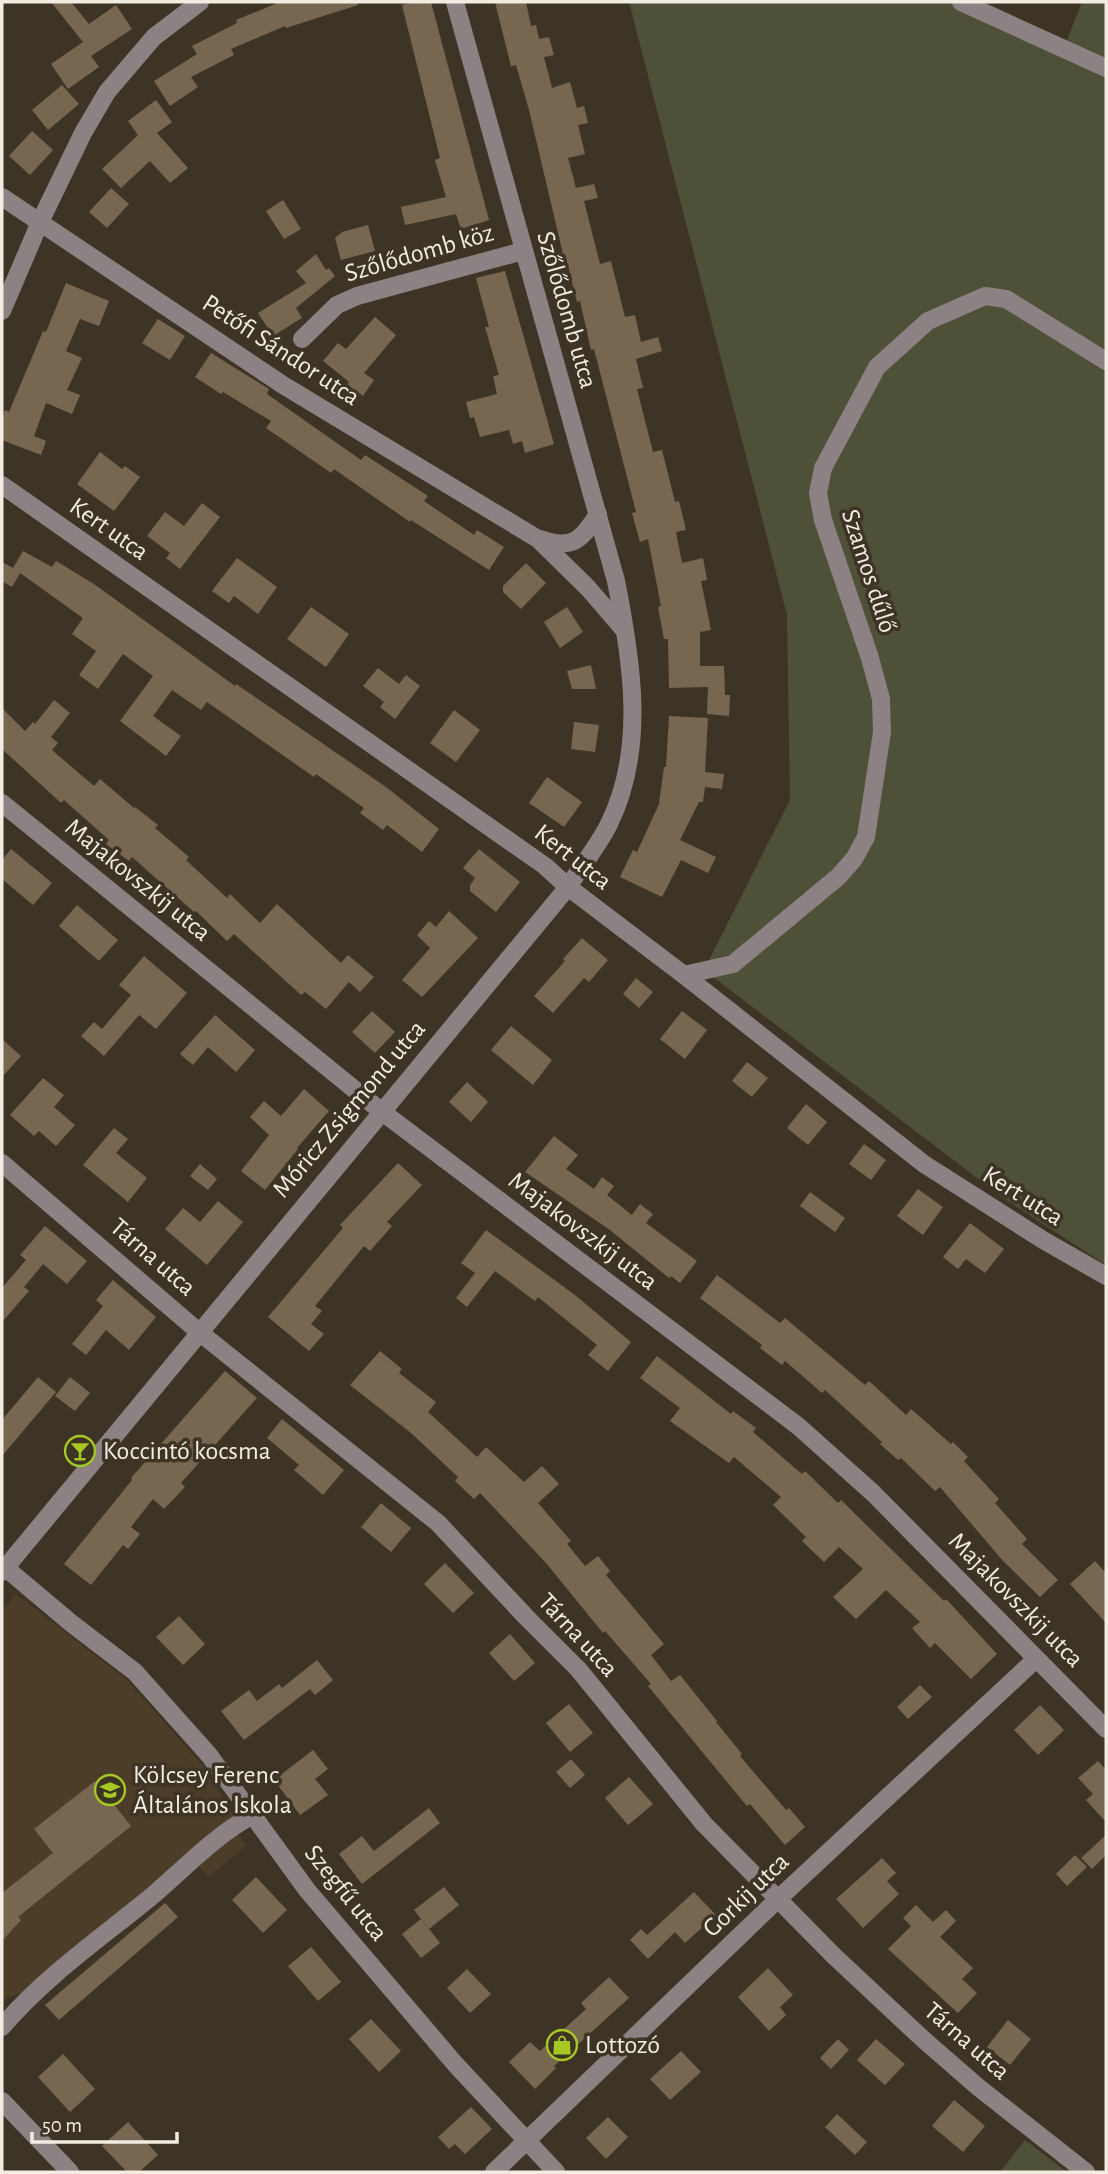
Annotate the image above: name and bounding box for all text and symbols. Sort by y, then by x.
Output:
street label: Szőlődomb köz [342,219,496,287]
street label: Szőlődomb utca [532,229,602,391]
street label: Petőfi Sándor utca [198,290,364,410]
street label: Kert utca [65,493,153,565]
street label: Szamos dűlő [837,506,901,636]
street label: Majakovszkij utca [60,814,216,946]
street label: Kert utca [530,819,616,895]
street label: Móricz Zsigmond utca [268,1016,430,1202]
street label: Kert utca [978,1161,1068,1231]
street label: Majakovszkij utca [504,1167,662,1295]
street label: Tárna utca [105,1213,201,1301]
bar icon: Koccintó kocsma [63,1434,97,1468]
place label: Koccintó kocsma [103,1438,271,1464]
street label: Majakovszkij utca [944,1528,1088,1672]
street label: Tárna utca [533,1588,623,1682]
place label: Kölcsey Ferenc Általános Iskola [133,1762,292,1818]
school or university icon: Kölcsey Ferenc Általános Iskola [93,1773,127,1807]
street label: Szegfű utca [300,1840,392,1946]
street label: Gorkij utca [698,1848,794,1942]
street label: Tárna utca [919,1997,1015,2085]
shop icon: Lottozó [545,2028,579,2062]
place label: Lottozó [585,2032,660,2058]
scale bar [32,2100,177,2144]
text: 50 m [42,2115,82,2136]

